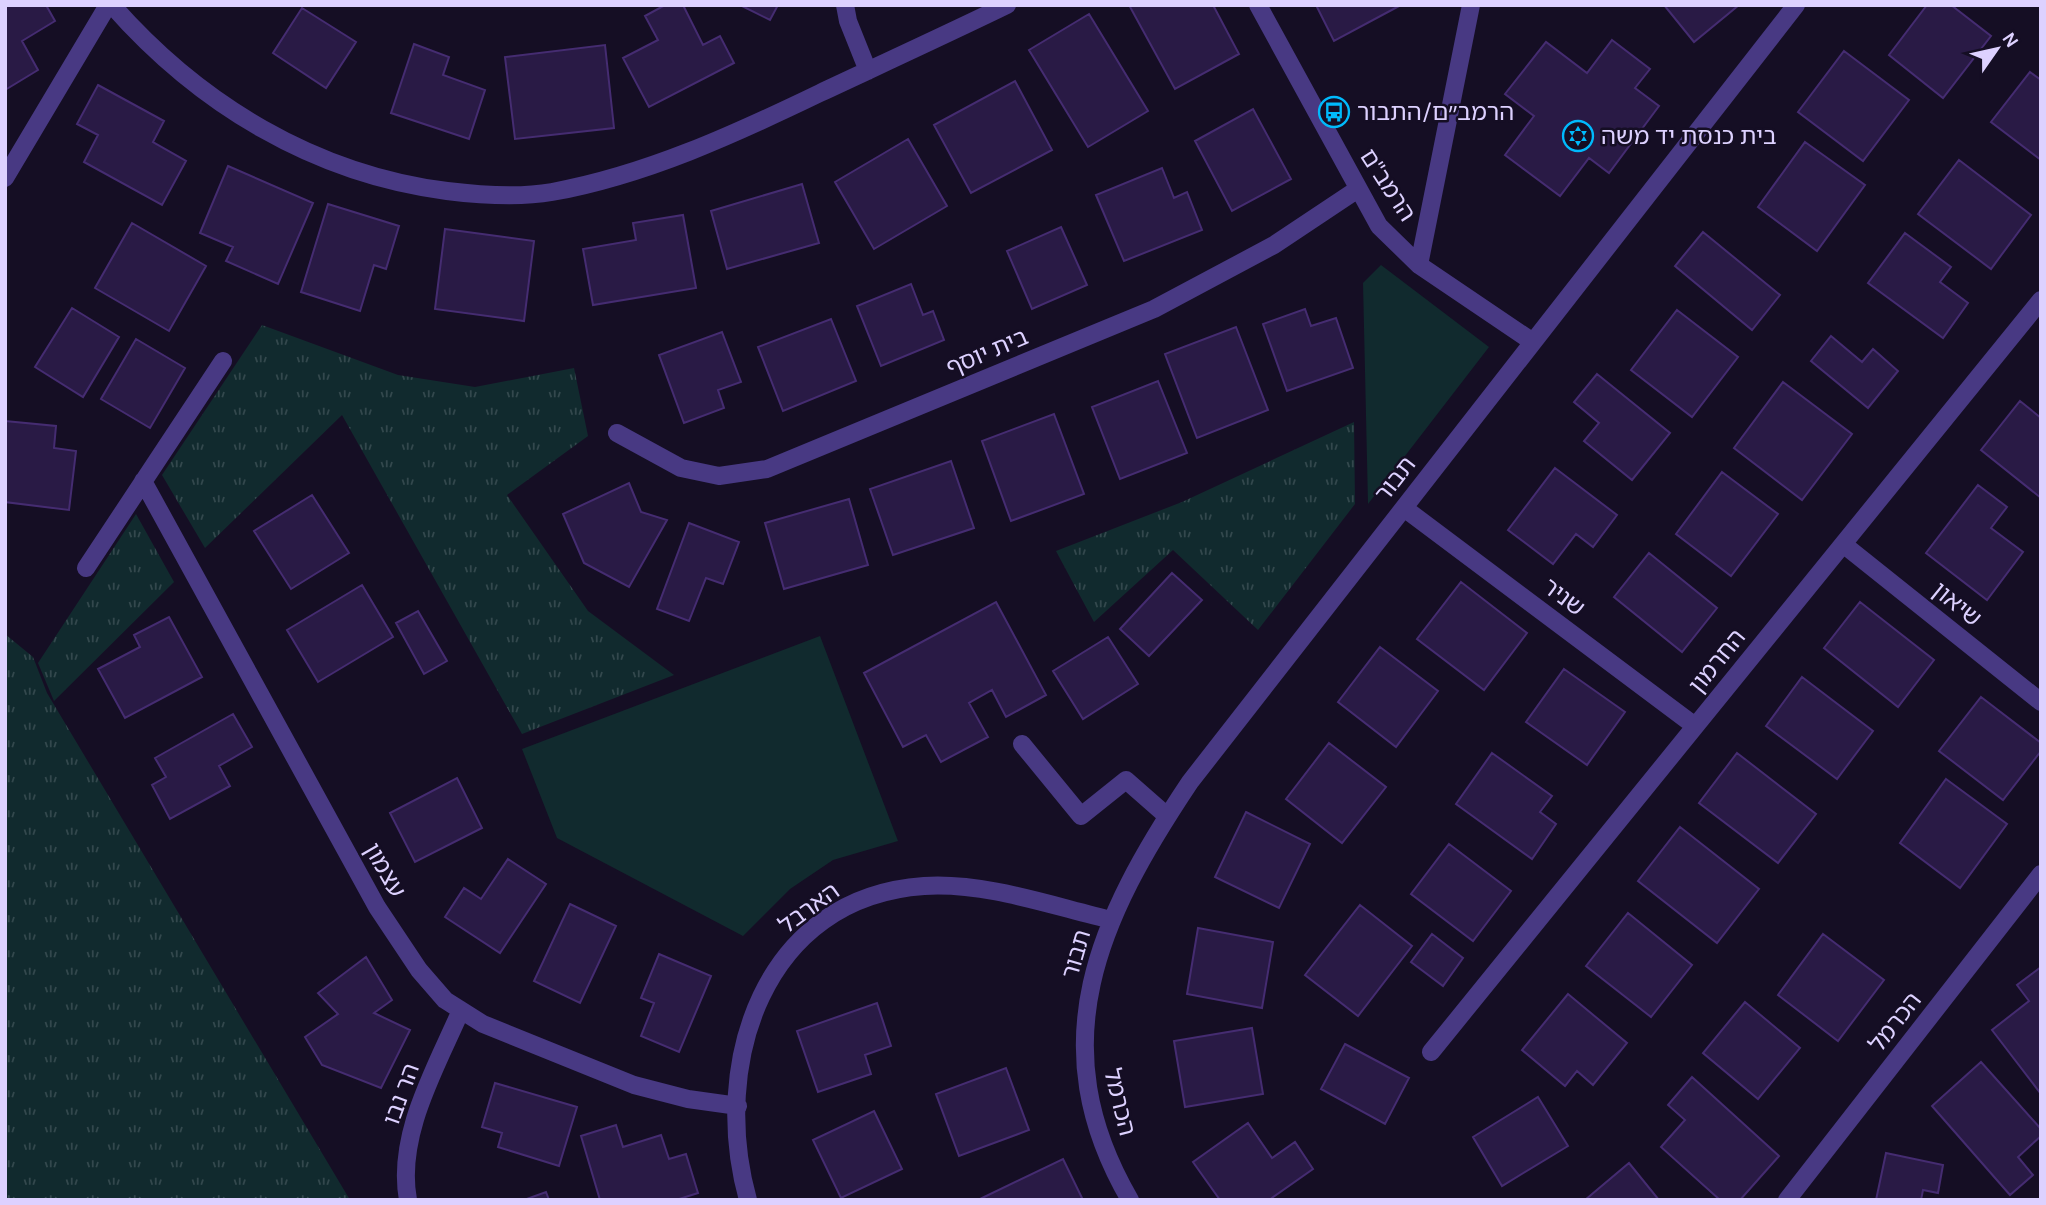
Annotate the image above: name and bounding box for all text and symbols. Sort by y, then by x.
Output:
north arrow [1962,14,2032,84]
text: N [1997,28,2023,52]
bus stop icon: הרמב״ם/התבור [1317,95,1351,129]
place label: הרמב״ם/התבור [1357,98,1514,126]
synagogue icon: בית כנסת יד משה [1561,119,1595,153]
place label: בית כנסת יד משה [1601,122,1777,150]
street label: הרמב"ם [1354,144,1422,226]
street label: בית יוסף [942,322,1032,382]
street label: תבור [1369,451,1421,507]
street label: שניר [1537,572,1591,622]
street label: שיאון [1927,576,1987,632]
street label: החרמון [1683,623,1751,699]
street label: עצמון [358,838,412,902]
street label: הארבל [773,877,845,939]
street label: תבור [1056,926,1096,982]
street label: הכרמל [1863,987,1927,1057]
street label: הר נבו [377,1059,425,1129]
street label: הכרמל [1098,1066,1142,1138]

